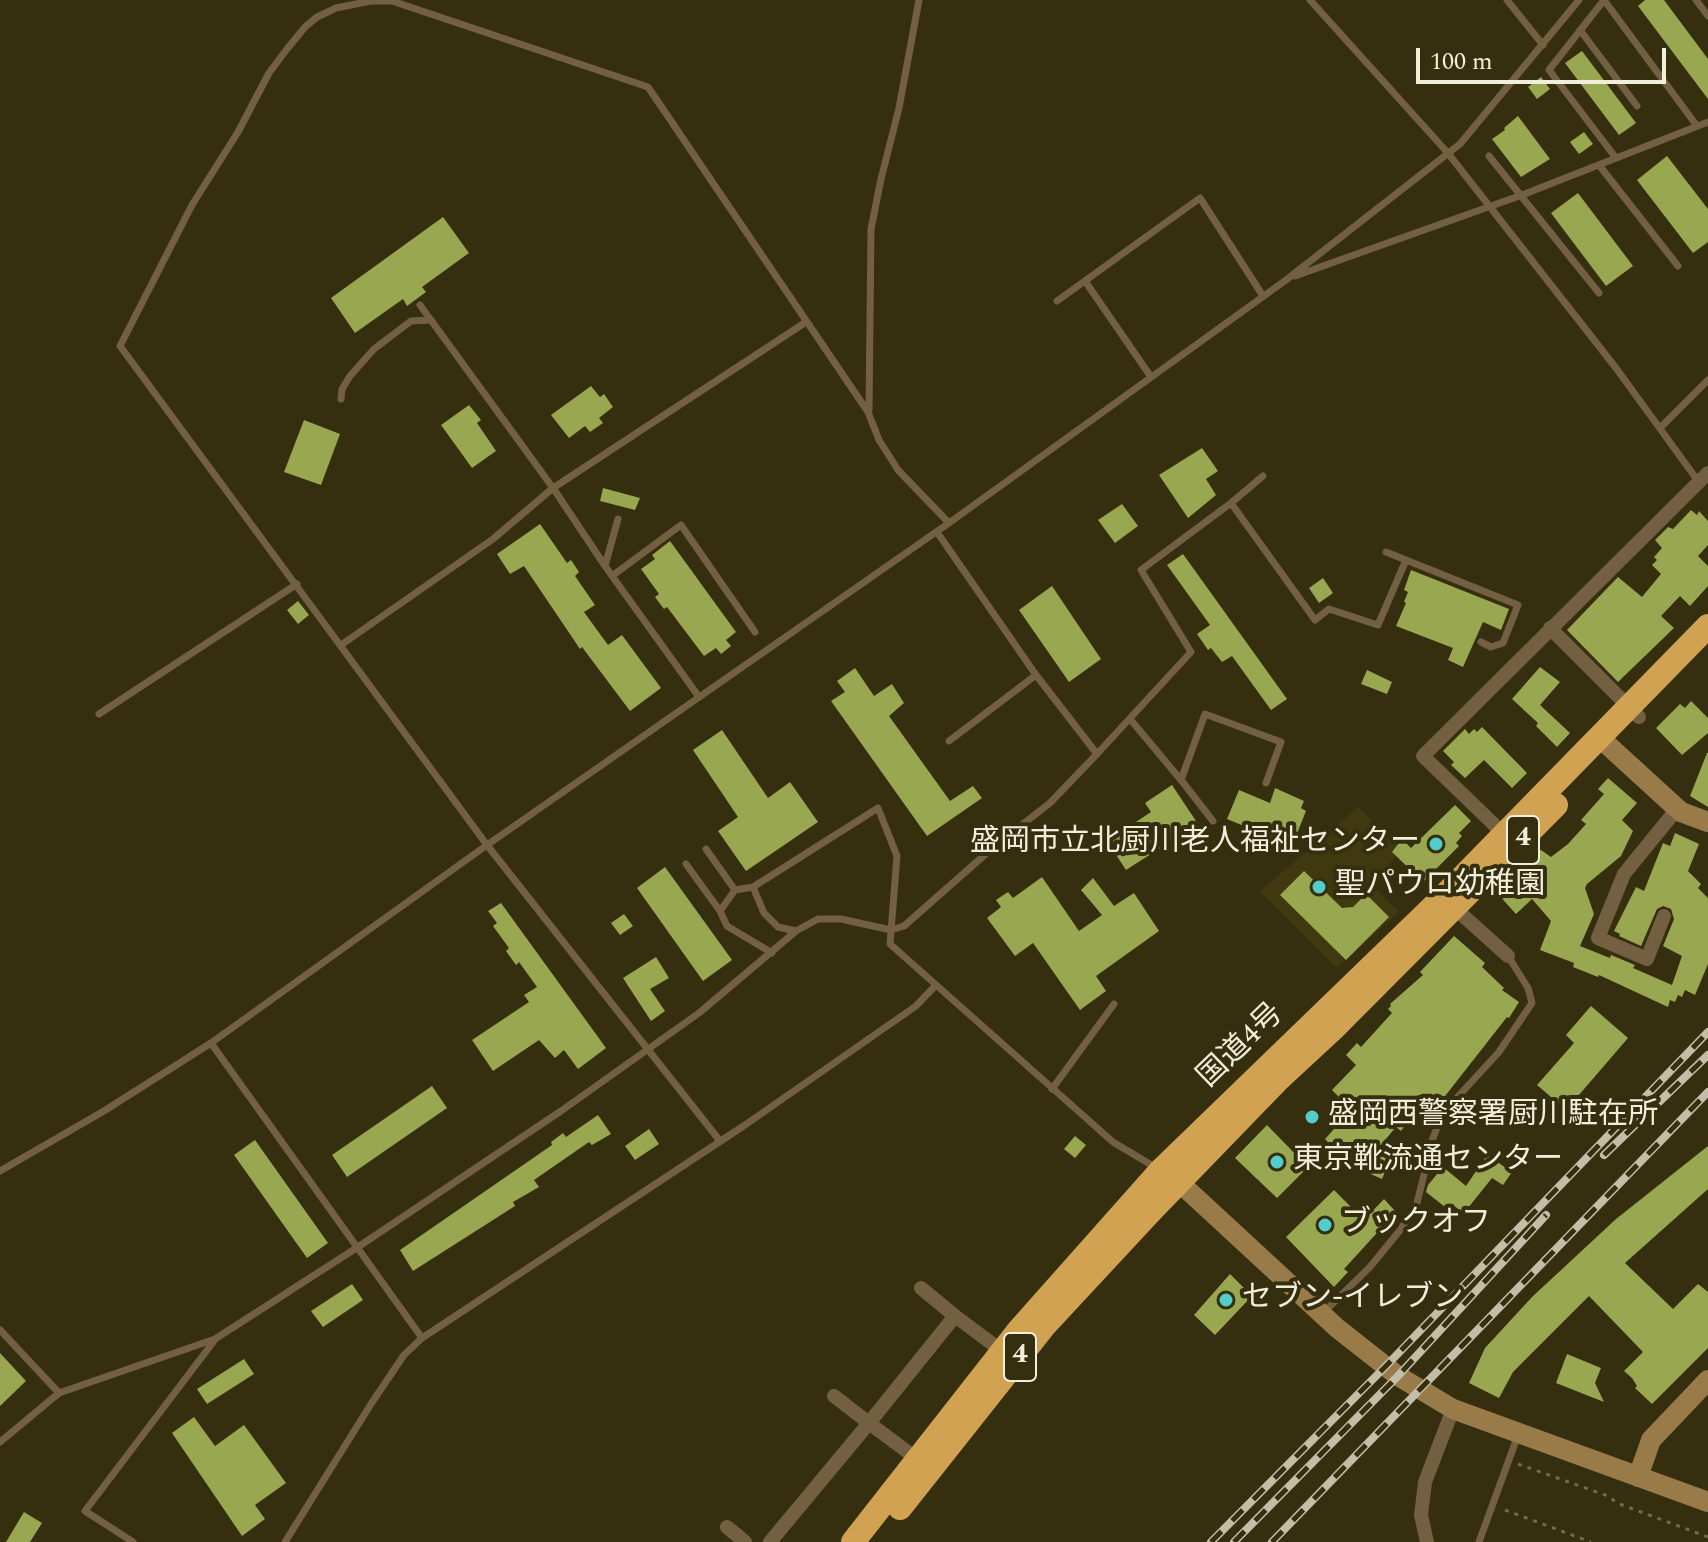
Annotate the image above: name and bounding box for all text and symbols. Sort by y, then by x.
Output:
scale bar [1420,32,1670,82]
text: 100 m [1430,44,1493,80]
road number: 4 [1507,816,1539,864]
place label: 盛岡市立北厨川老人福祉センター [970,826,1420,862]
marker: 盛岡市立北厨川老人福祉センター [1427,835,1445,853]
place label: 聖パウロ幼稚園 [1335,869,1545,905]
marker: 聖パウロ幼稚園 [1310,878,1328,896]
street label: 国道4号 [1192,998,1292,1096]
place label: 盛岡西警察署厨川駐在所 [1328,1099,1658,1135]
marker: 盛岡西警察署厨川駐在所 [1303,1108,1321,1126]
place label: 東京靴流通センター [1293,1144,1563,1180]
marker: 東京靴流通センター [1268,1153,1286,1171]
place label: ブックオフ [1341,1207,1491,1243]
marker: ブックオフ [1316,1216,1334,1234]
place label: セブン-イレブン [1242,1282,1463,1318]
marker: セブン-イレブン [1217,1291,1235,1309]
road number: 4 [1004,1333,1036,1381]

